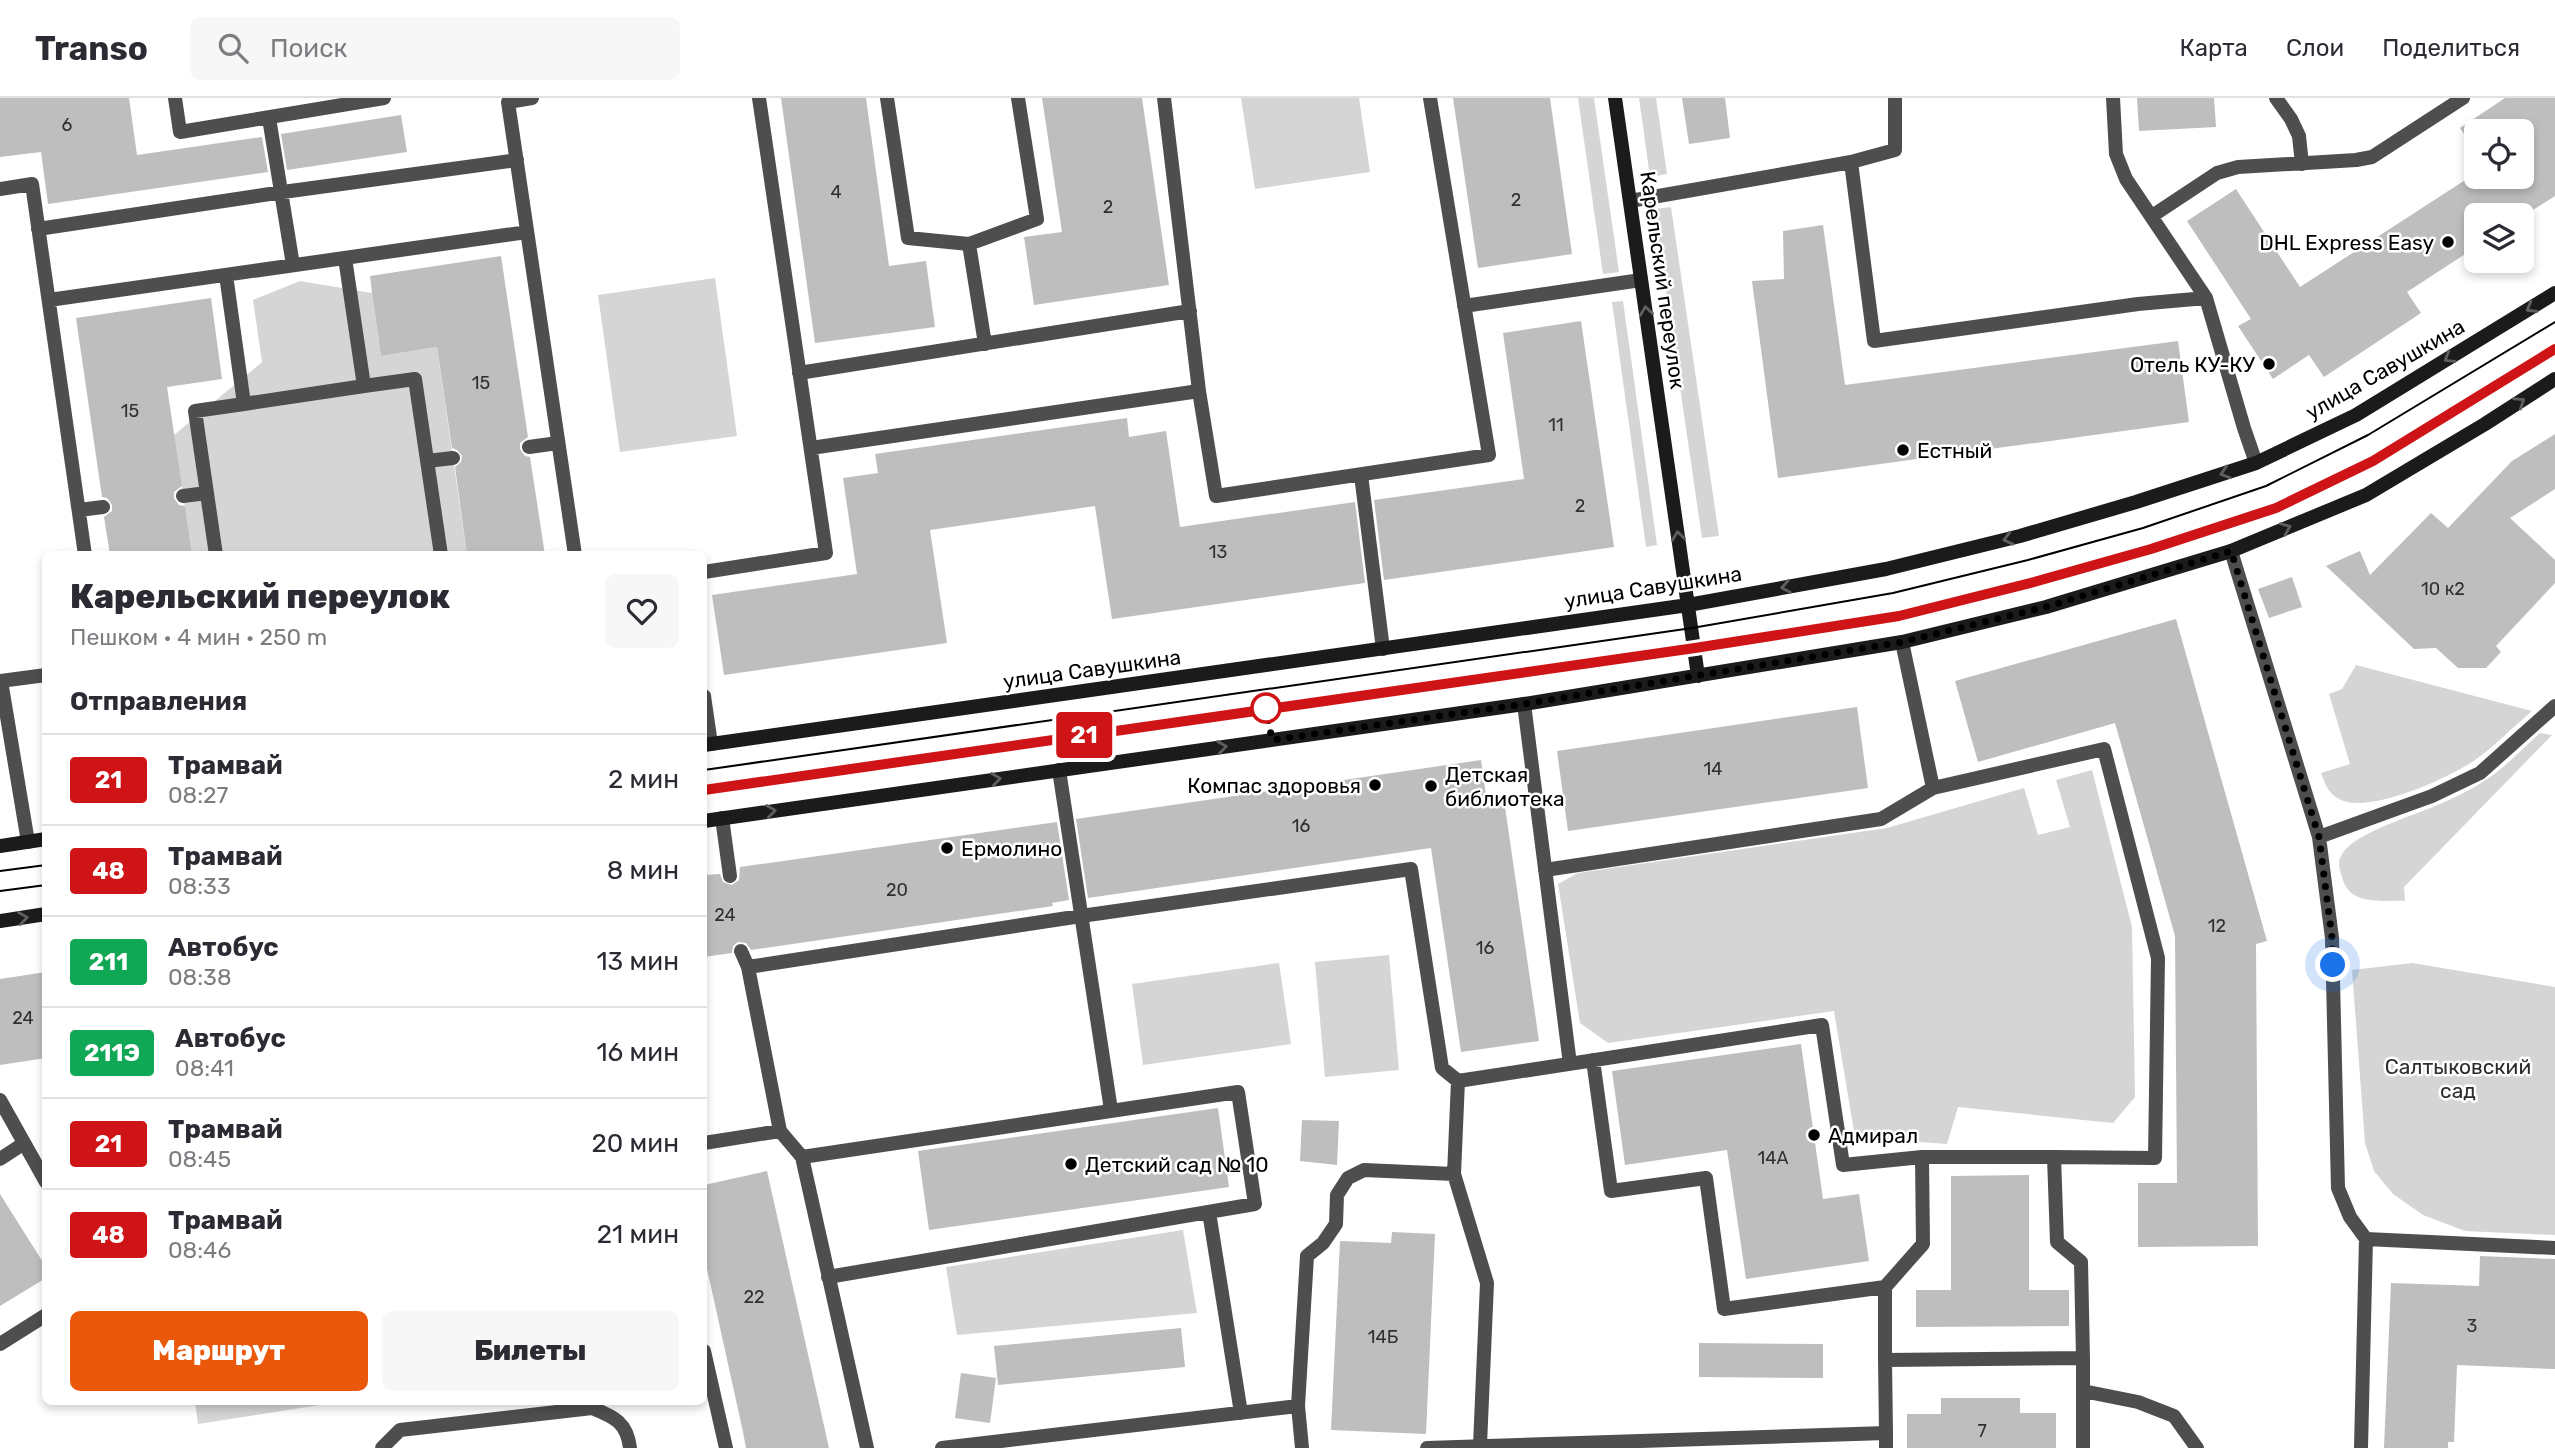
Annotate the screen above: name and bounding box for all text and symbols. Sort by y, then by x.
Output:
search box [190,17,680,80]
text: Transo [35,29,148,68]
icon: search [214,29,252,67]
text: Поиск [270,33,348,64]
text: Карта [2179,34,2248,62]
text: Слои [2286,34,2344,62]
text: Поделиться [2382,34,2520,62]
house number: 6 [62,114,73,136]
map controls [2464,119,2534,273]
button: locate [2464,119,2534,189]
street label: Карельский переулок [1635,169,1691,391]
house number: 4 [830,181,842,203]
house number: 2 [1511,189,1521,211]
house number: 2 [1103,196,1113,218]
button: layers [2464,203,2534,273]
place label: DHL Express Easy [2259,230,2434,255]
marker: DHL Express Easy [2440,234,2456,250]
one-way arrow [2525,299,2538,312]
one-way arrow [1639,305,1654,317]
street label: улица Савушкина [2301,313,2469,425]
one-way arrow [2444,350,2457,363]
place label: Отель КУ-КУ [2130,352,2256,377]
marker: Отель КУ-КУ [2261,356,2277,372]
house number: 15 [472,372,490,394]
one-way arrow [2512,397,2525,410]
house number: 15 [121,400,139,422]
house number: 11 [1548,414,1564,436]
place label: Естный [1917,438,1992,463]
marker: Естный [1895,442,1911,458]
one-way arrow [2220,465,2232,479]
house number: 2 [1575,495,1585,517]
one-way arrow [2278,522,2291,536]
one-way arrow [1671,530,1686,542]
one-way arrow [2002,531,2014,545]
house number: 13 [1209,541,1227,563]
street label: улица Савушкина [1562,561,1744,613]
button: heart [605,574,679,648]
text: Карельский переулок [70,577,450,616]
house number: 10 к2 [2421,578,2465,600]
one-way arrow [1780,579,1792,594]
text: Пешком · 4 мин · 250 m [70,623,327,651]
street label: улица Савушкина [1001,644,1183,694]
text: Отправления [70,686,247,717]
unlabelled marker [1251,693,1281,723]
line badge: 21 [1052,712,1116,758]
text: 21 [1070,721,1098,749]
one-way arrow [1216,740,1227,755]
text: Трамвай [168,750,283,781]
house number: 14 [1704,758,1722,780]
place label: Детская библиотека [1445,762,1565,811]
text: 2 мин [608,764,679,795]
text: 21 [95,766,122,794]
one-way arrow [990,772,1002,787]
place label: Компас здоровья [1187,773,1361,798]
marker: Компас здоровья [1367,777,1383,793]
marker: Детская библиотека [1423,778,1439,794]
text: 08:27 [168,781,228,809]
one-way arrow [765,804,777,819]
house number: 16 [1292,815,1310,837]
place label: Ермолино [961,836,1062,861]
marker: Ермолино [939,840,955,856]
text: Трамвай [168,841,283,872]
text: 8 мин [607,855,679,886]
text: 48 [92,857,125,885]
text: 08:33 [168,872,231,900]
house number: 20 [886,879,908,901]
house number: 24 [714,904,736,926]
one-way arrow [17,910,29,925]
house number: 12 [2208,915,2226,937]
text: Автобус [168,932,279,963]
house number: 16 [1476,937,1494,959]
text: 13 мин [596,946,679,977]
your location [2315,947,2350,982]
text: 211 [89,948,128,976]
text: 08:38 [168,963,232,991]
house number: 24 [12,1007,34,1029]
text: Автобус [175,1023,286,1054]
text: 16 мин [596,1037,679,1068]
text: 211Э [84,1039,140,1067]
text: 08:41 [175,1054,234,1082]
park label: Салтыковский сад [2385,1054,2531,1103]
text: Трамвай [168,1114,283,1145]
place label: Адмирал [1828,1123,1918,1148]
marker: Адмирал [1806,1127,1822,1143]
text: 20 мин [591,1128,679,1159]
text: 21 [95,1130,122,1158]
text: 08:45 [168,1145,231,1173]
house number: 14А [1758,1147,1788,1169]
place label: Детский сад № 10 [1085,1152,1269,1177]
marker: Детский сад № 10 [1063,1156,1079,1172]
text: Трамвай [168,1205,283,1236]
text: 21 мин [597,1219,679,1250]
text: 48 [92,1221,125,1249]
text: 08:46 [168,1236,231,1264]
house number: 22 [743,1286,765,1308]
button: Маршрут [70,1311,368,1391]
button: Билеты [382,1311,679,1391]
house number: 3 [2467,1315,2477,1337]
house number: 14Б [1368,1326,1398,1348]
house number: 7 [1977,1420,1987,1442]

